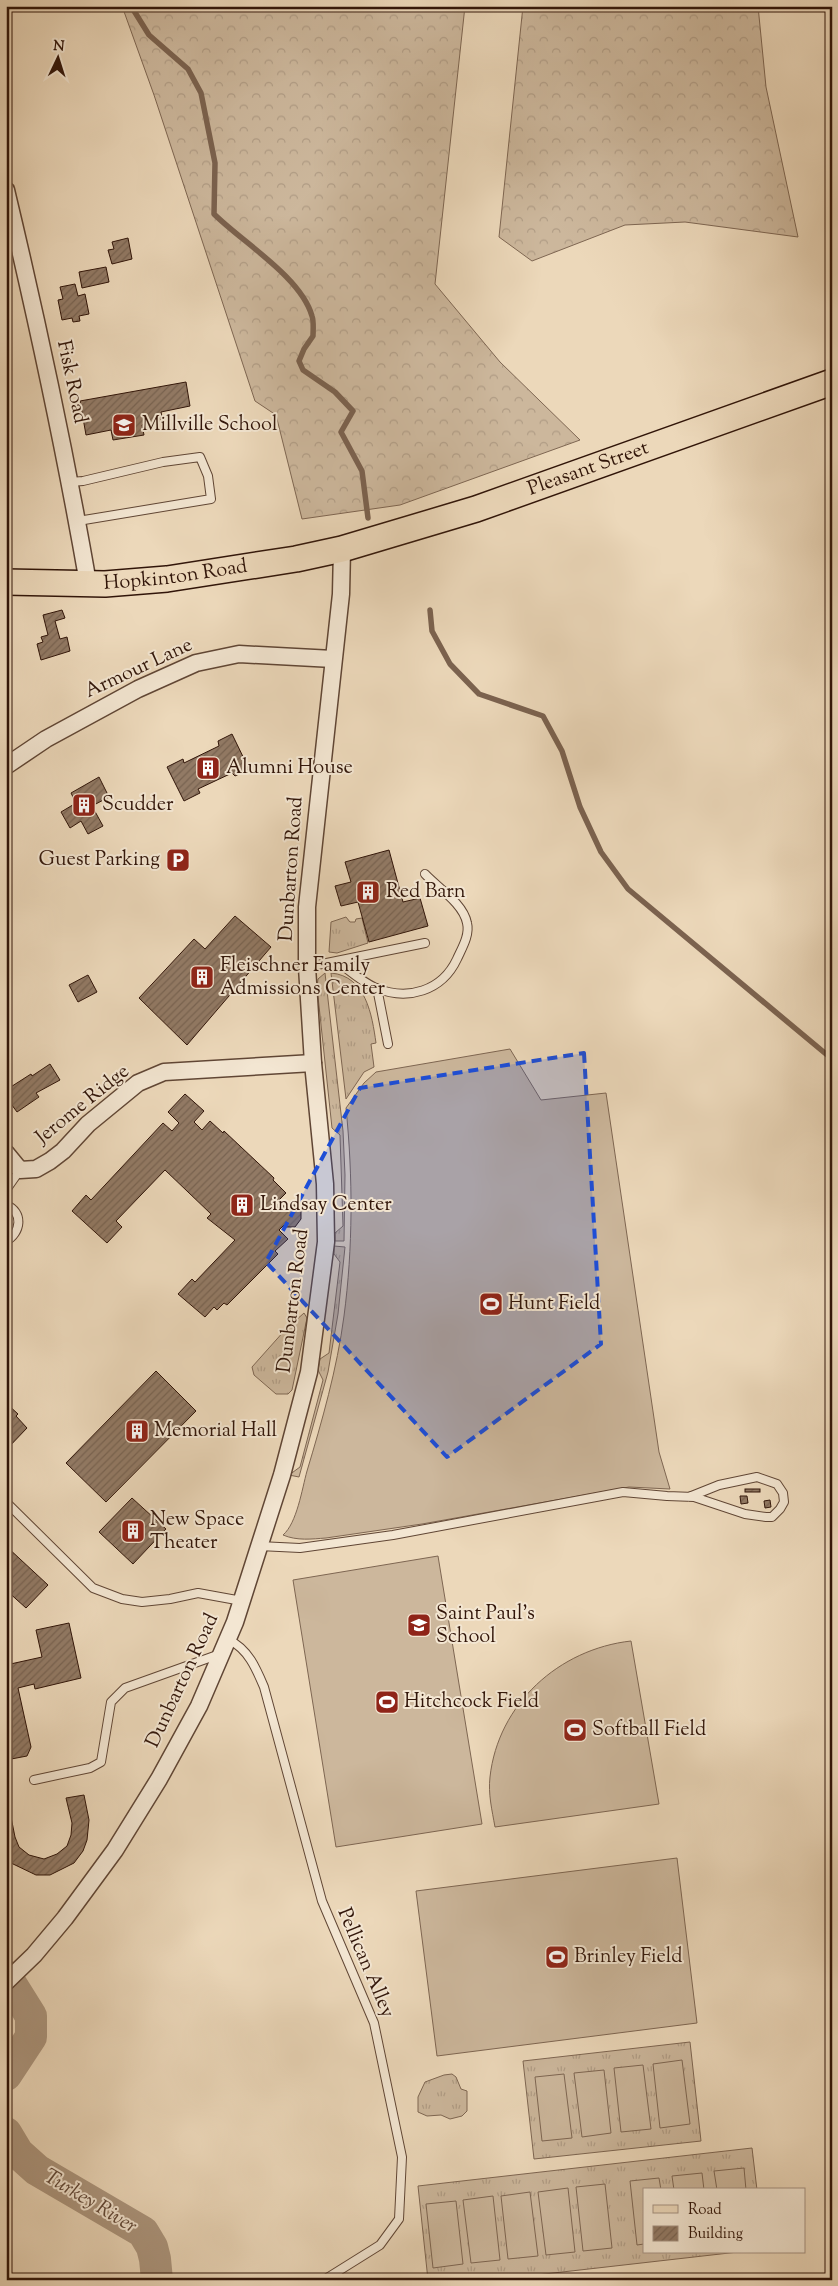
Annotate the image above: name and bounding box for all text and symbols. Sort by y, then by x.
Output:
north arrow [32,32,82,82]
text: N [52,37,65,57]
street label: Fisk Road [48,338,94,426]
place label: Millville School [142,411,278,440]
school or university icon: Millville School [111,412,137,438]
street label: Pleasant Street [524,434,653,504]
street label: Hopkinton Road [102,552,249,599]
street label: Armour Lane [80,631,198,707]
place label: Alumni House [226,754,353,783]
building icon: Alumni House [195,755,221,781]
place label: Scudder [102,791,174,820]
building icon: Scudder [71,792,97,818]
street label: Dunbarton Road [272,796,312,942]
place label: Guest Parking [39,846,160,875]
parking icon: Guest Parking [165,847,191,873]
place label: Red Barn [386,878,466,907]
building icon: Red Barn [355,879,381,905]
place label: Fleischner Family Admissions Center [220,952,386,1004]
building icon: Fleischner Family Admissions Center [189,964,215,990]
street label: Jerome Ridge [29,1058,136,1153]
place label: Lindsay Center [260,1191,392,1220]
building icon: Lindsay Center [229,1192,255,1218]
street label: Dunbarton Road [271,1227,317,1375]
place label: Hunt Field [508,1290,600,1319]
sports icon: Hunt Field [478,1291,504,1317]
place label: Memorial Hall [154,1417,278,1446]
building icon: Memorial Hall [124,1418,150,1444]
place label: New Space Theater [150,1506,244,1558]
building icon: New Space Theater [120,1518,146,1544]
place label: Saint Paul's School [436,1600,535,1652]
street label: Dunbarton Road [139,1609,227,1753]
school or university icon: Saint Paul's School [406,1612,432,1638]
place label: Hitchcock Field [404,1688,539,1717]
sports icon: Hitchcock Field [374,1689,400,1715]
place label: Softball Field [592,1716,706,1745]
sports icon: Softball Field [562,1717,588,1743]
street label: Pellican Alley [329,1904,401,2023]
place label: Brinley Field [574,1943,682,1972]
sports icon: Brinley Field [544,1944,570,1970]
water label: Turkey River [38,2162,143,2242]
legend [643,2188,806,2254]
text: Road [688,2200,722,2221]
text: Building [688,2224,743,2245]

